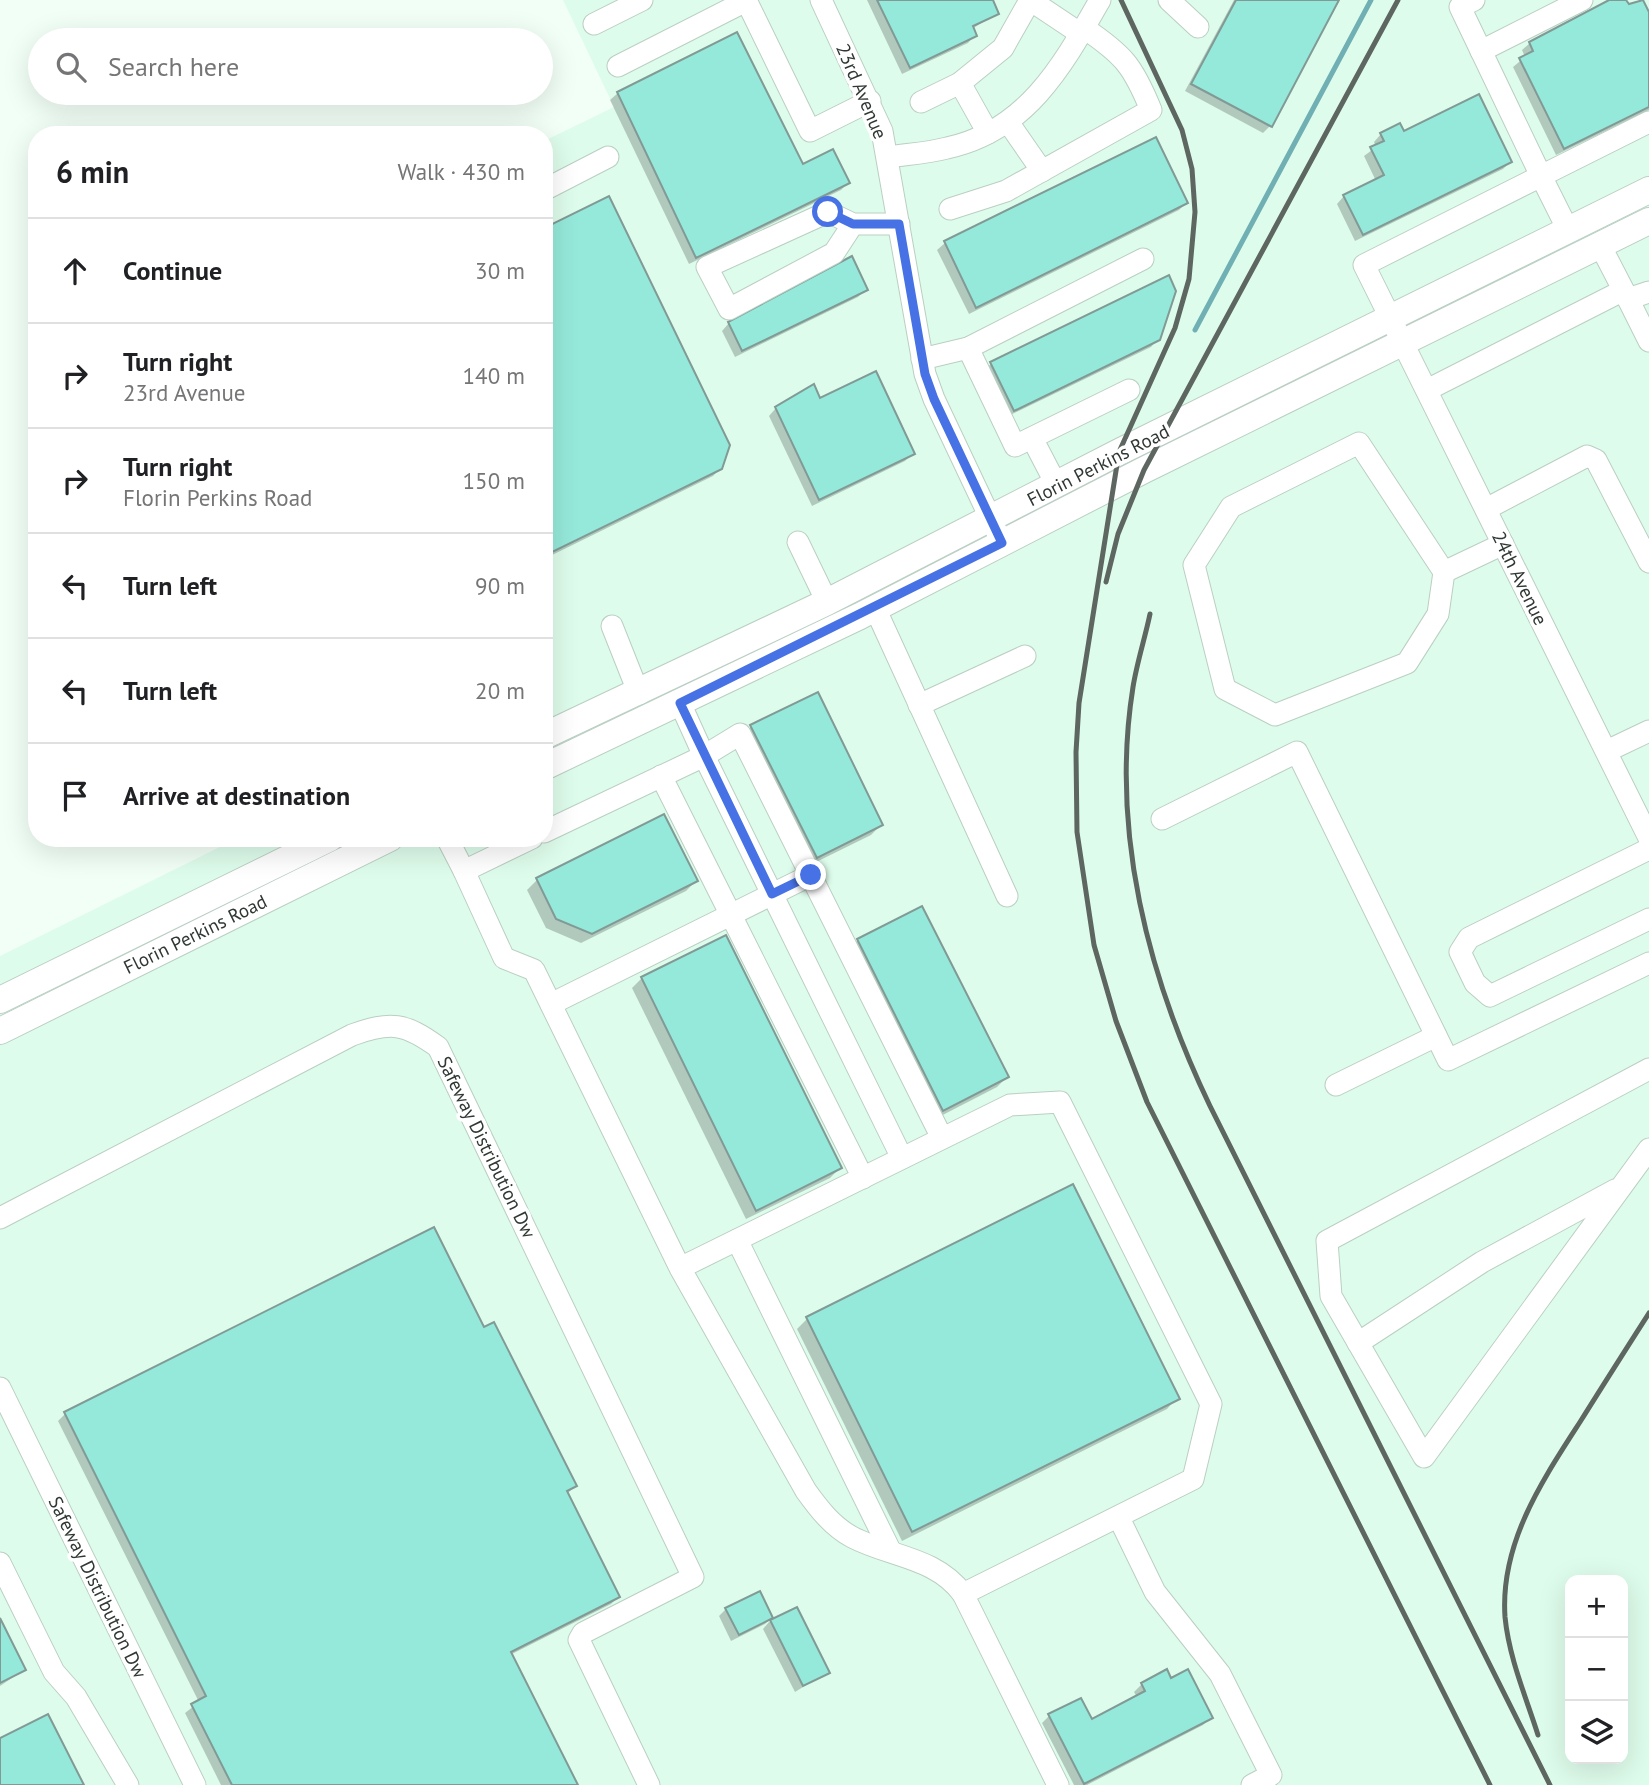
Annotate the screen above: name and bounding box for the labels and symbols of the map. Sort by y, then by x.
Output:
street label: 23rd Avenue [831,40,893,142]
route start [812,196,843,227]
street label: Florin Perkins Road [1023,419,1173,511]
street label: 24th Avenue [1487,527,1553,629]
route end [795,859,826,890]
street label: Florin Perkins Road [119,889,271,979]
street label: Safeway Distribution Dw [433,1052,541,1242]
street label: Safeway Distribution Dw [44,1492,152,1682]

